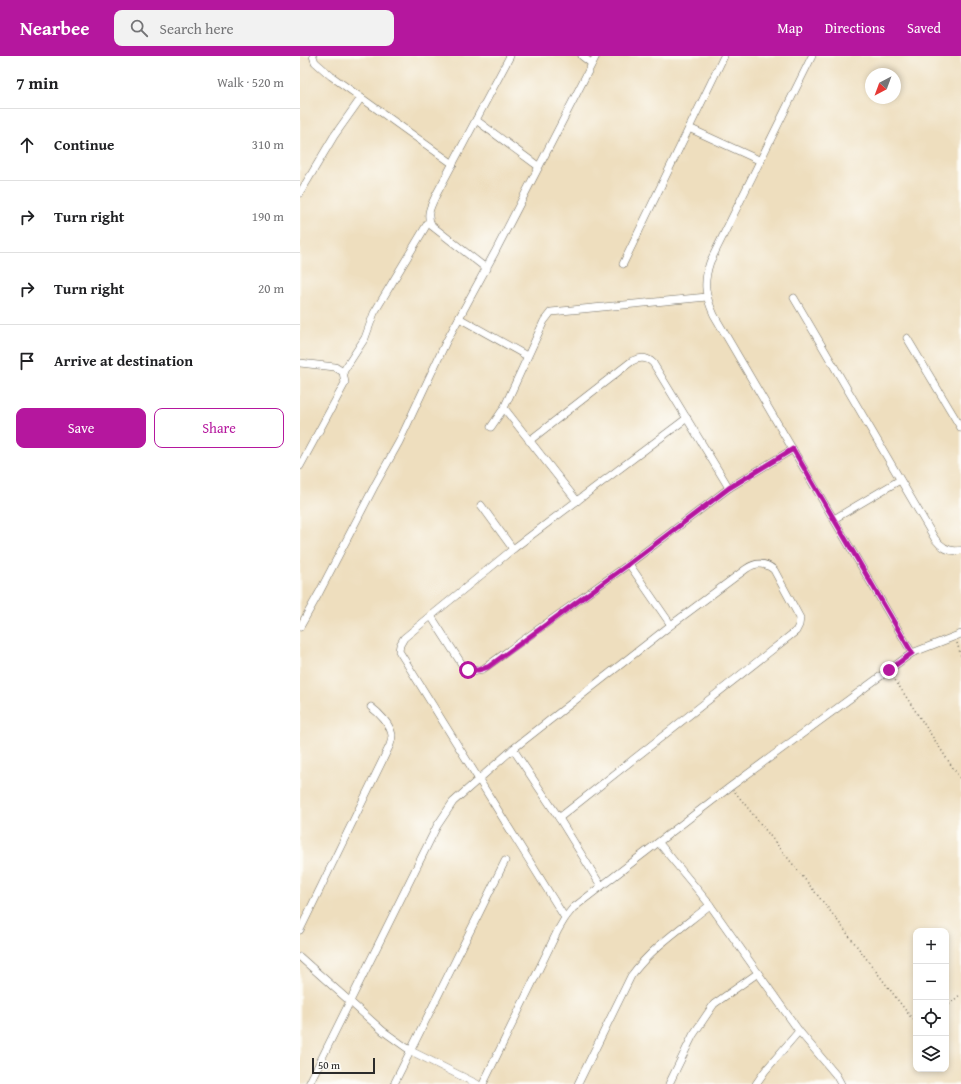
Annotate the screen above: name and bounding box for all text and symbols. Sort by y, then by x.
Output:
search box [114,10,394,46]
text: Nearbee [20,14,90,42]
icon: search [128,17,150,39]
text: Search here [160,18,234,39]
text: Map [777,18,803,38]
text: Directions [825,18,885,38]
text: Saved [907,18,941,38]
north arrow [865,68,901,104]
text: 7 min [16,70,58,95]
text: Walk · 520 m [217,73,284,92]
icon: ahead [16,134,38,156]
text: Continue [54,134,115,155]
text: 310 m [252,135,284,154]
icon: right [16,206,38,228]
text: Turn right [54,206,125,227]
text: 190 m [252,207,284,226]
icon: right [16,278,38,300]
text: Turn right [54,278,125,299]
text: 20 m [258,279,284,298]
icon: arrive [16,350,38,372]
text: Arrive at destination [54,350,193,371]
button: Save [16,408,146,448]
button: Share [154,408,284,448]
route start [459,661,477,679]
route end [880,661,898,679]
map controls [913,928,949,1072]
button: + [913,928,949,964]
button: − [913,964,949,1000]
button: locate [913,1000,949,1036]
button: layers [913,1036,949,1072]
scale bar [312,1056,375,1075]
text: 50 m [318,1057,340,1073]

